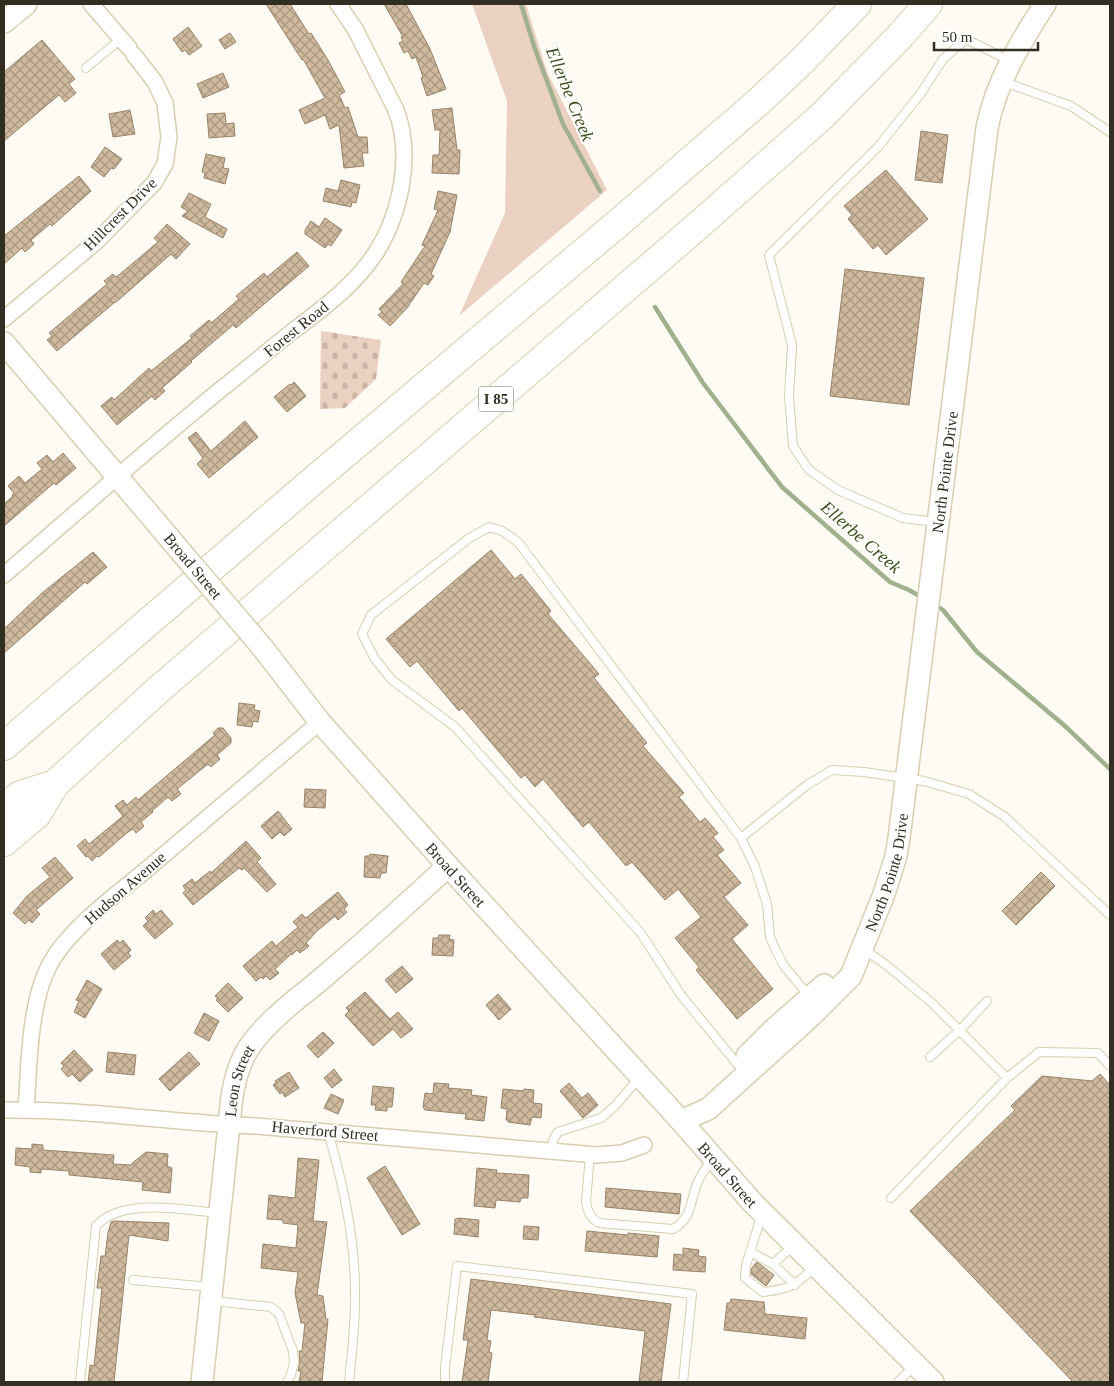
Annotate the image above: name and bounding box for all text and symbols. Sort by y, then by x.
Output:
scale bar [934,20,1038,52]
text: 50 m [942,29,973,45]
water label: Ellerbe Creek [542,43,598,145]
street label: Hillcrest Drive [80,174,160,254]
street label: Forest Road [260,298,332,360]
road number: I 85 [478,386,514,412]
street label: North Pointe Drive [928,410,960,534]
water label: Ellerbe Creek [816,496,906,578]
street label: Broad Street [161,530,226,603]
street label: North Pointe Drive [861,812,911,934]
street label: Broad Street [423,839,490,910]
street label: Hudson Avenue [81,848,169,928]
street label: Leon Street [221,1041,257,1117]
street label: Haverford Street [271,1118,380,1144]
street label: Broad Street [695,1139,761,1211]

